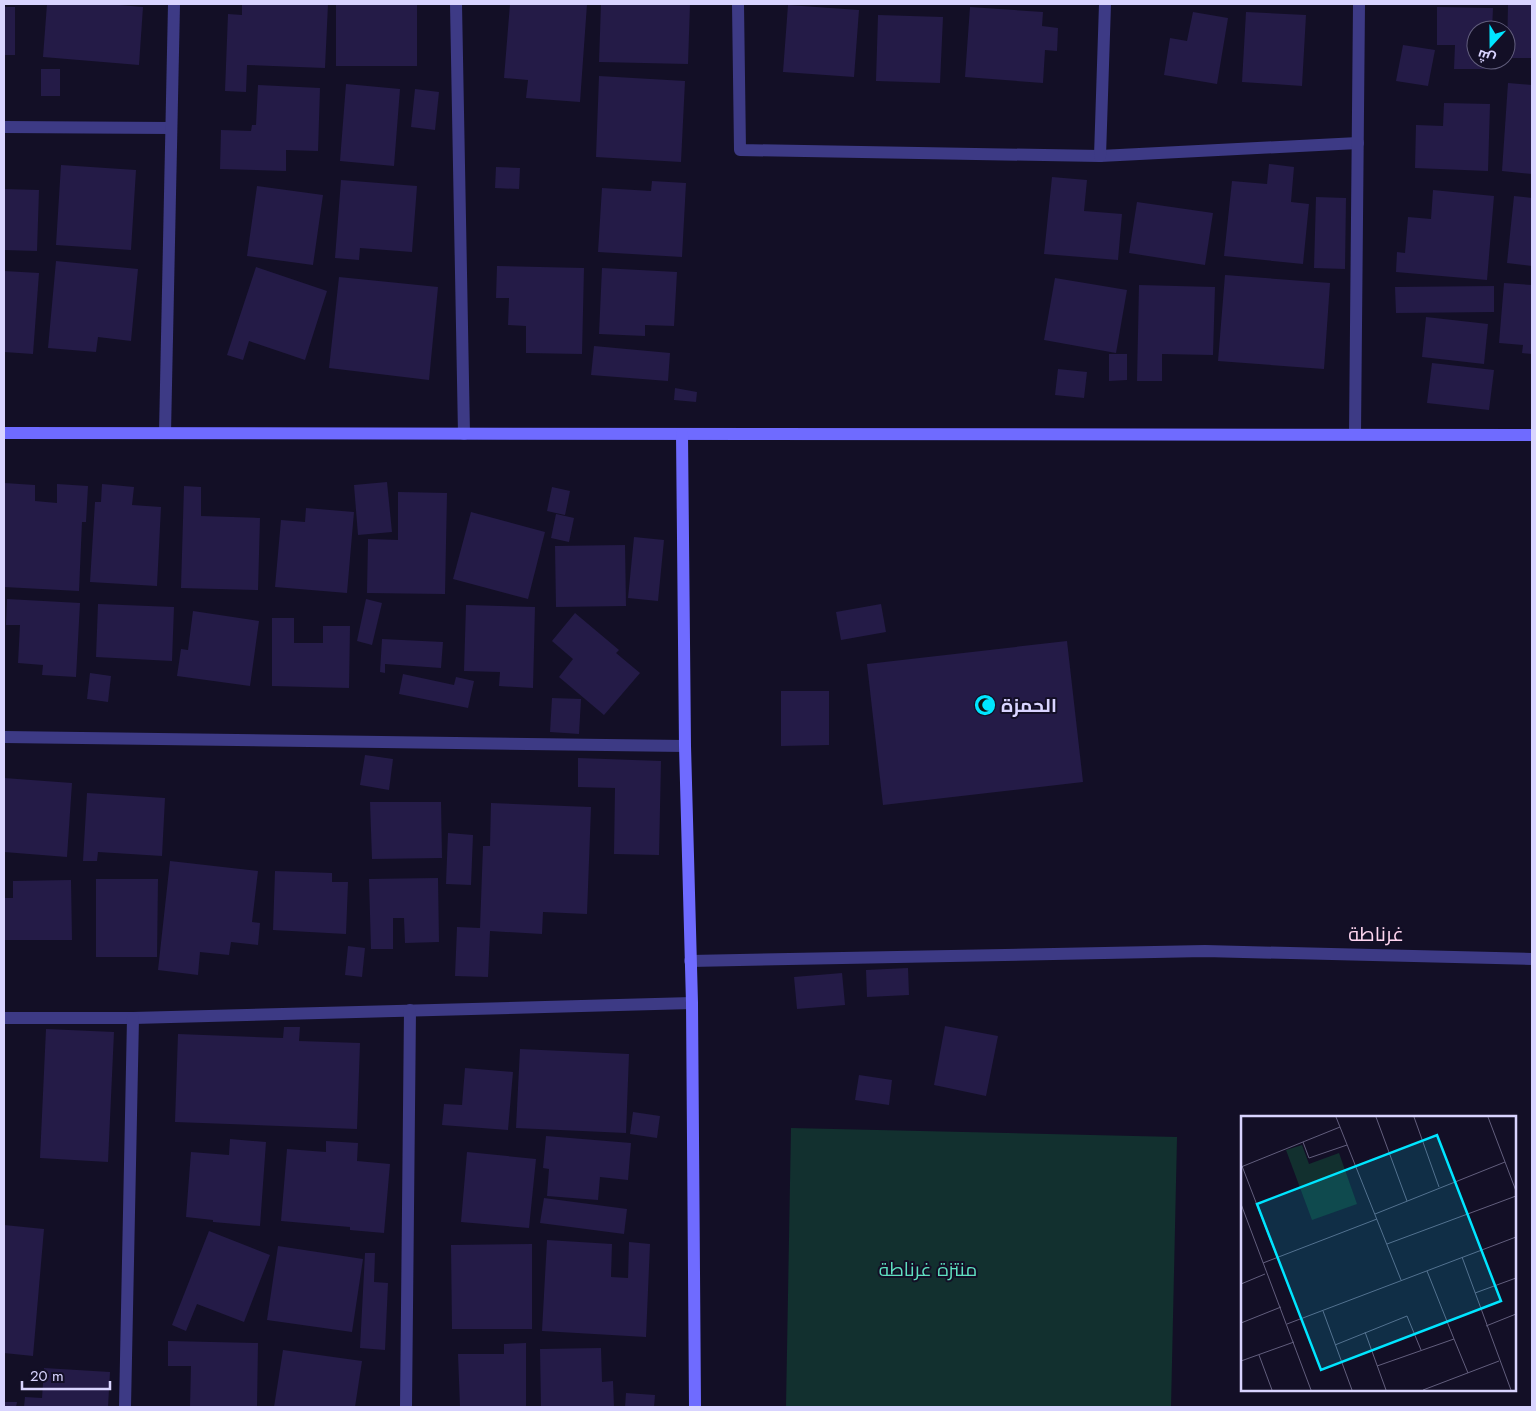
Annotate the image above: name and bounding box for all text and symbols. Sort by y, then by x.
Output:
north arrow [1466,20,1516,70]
text: ش [1474,45,1498,70]
place label: الحمزة [1001,692,1057,719]
mosque icon: الحمزة [973,693,997,717]
district label: غرناطة [1348,920,1404,949]
inset map [1241,1116,1516,1391]
park label: منتزة غرناطة [879,1256,977,1283]
scale bar [22,1358,110,1390]
text: 20 m [30,1365,64,1387]

